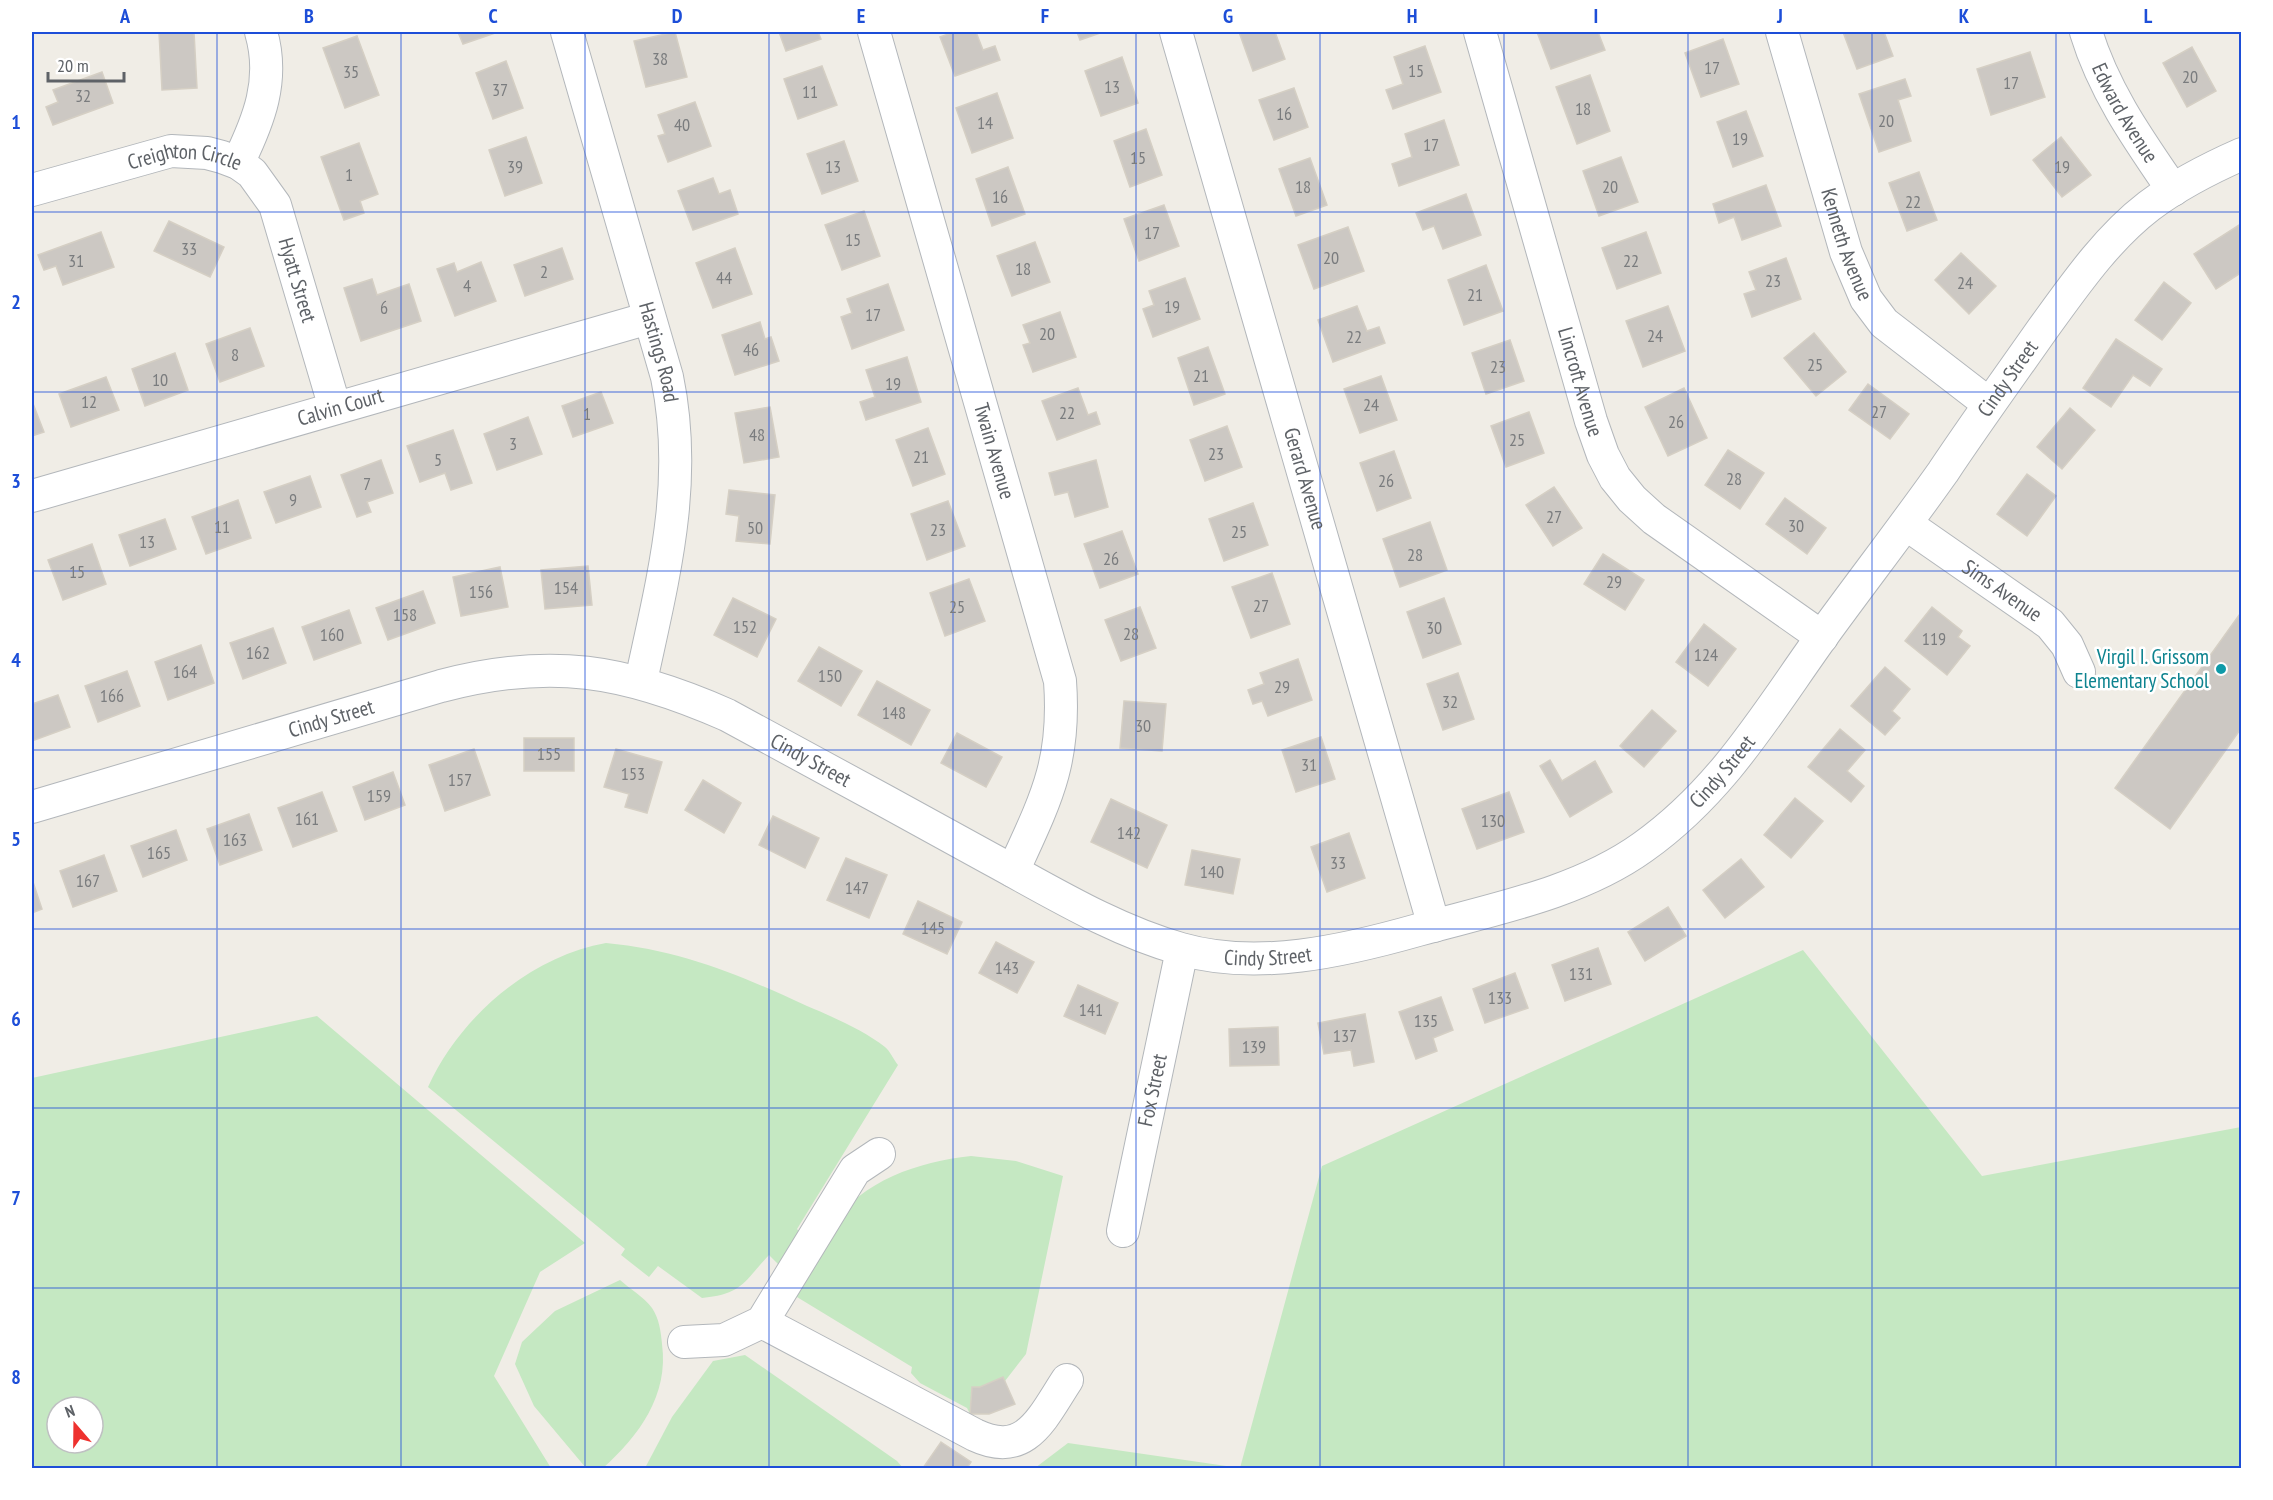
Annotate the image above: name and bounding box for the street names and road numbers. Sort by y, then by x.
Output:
street label: Edward Avenue [2086,59,2164,168]
street label: Creighton Circle [124,137,246,176]
street label: Kenneth Avenue [1815,185,1879,305]
street label: Hyatt Street [272,234,323,326]
street label: Hastings Road [633,299,685,404]
street label: Lincroft Avenue [1552,324,1609,440]
street label: Cindy Street [1971,334,2044,422]
street label: Calvin Court [294,381,387,432]
street label: Twain Avenue [968,400,1021,502]
street label: Gerard Avenue [1278,424,1333,533]
street label: Sims Avenue [1957,553,2048,627]
street label: Cindy Street [285,693,377,743]
street label: Cindy Street [766,727,856,793]
street label: Cindy Street [1683,729,1761,814]
street label: Cindy Street [1223,940,1314,972]
street label: Fox Street [1131,1051,1173,1129]

